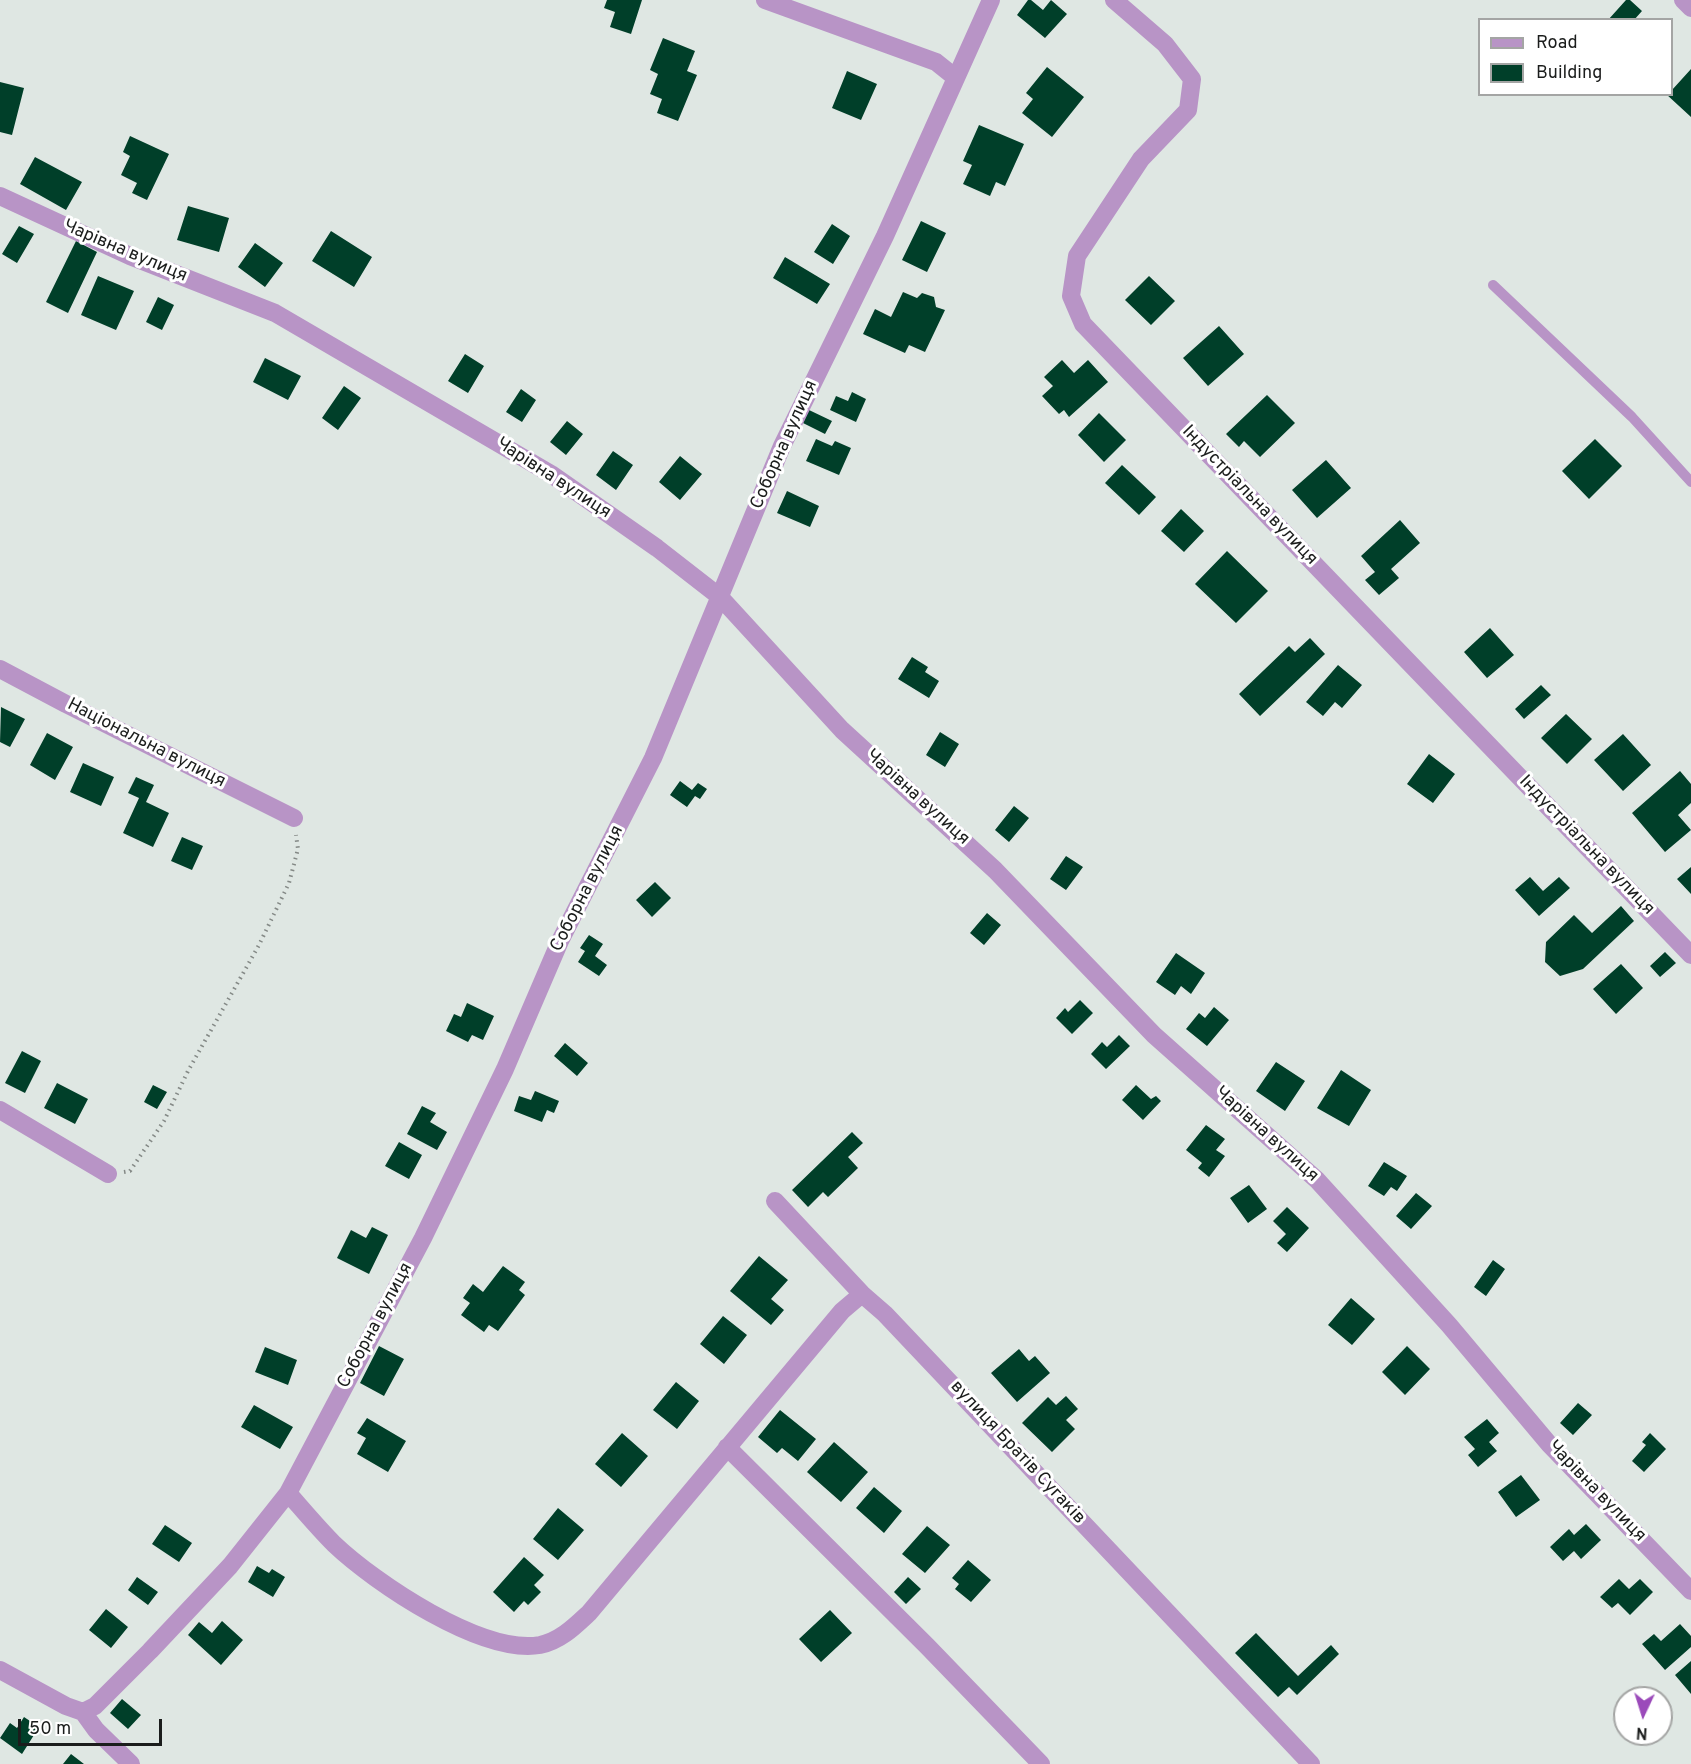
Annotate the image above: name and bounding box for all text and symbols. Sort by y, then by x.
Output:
legend [1478,18,1673,96]
text: Road [1536,32,1578,55]
text: Building [1536,62,1602,85]
street label: Чарівна вулиця [60,216,190,288]
street label: Соборна вулиця [747,377,823,513]
street label: Індустріальна вулиця [1177,422,1321,570]
street label: Чарівна вулиця [492,434,614,524]
street label: Національна вулиця [63,695,229,793]
street label: Чарівна вулиця [861,746,973,850]
street label: Індустріальна вулиця [1514,772,1658,920]
street label: Соборна вулиця [547,822,629,956]
street label: Чарівна вулиця [1210,1083,1322,1187]
street label: Соборна вулиця [334,1260,418,1392]
street label: вулиця Братів Сугаків [945,1377,1089,1529]
street label: Чарівна вулиця [1542,1437,1650,1547]
north arrow [1613,1686,1673,1746]
scale bar [21,1707,165,1745]
text: 50 m [29,1718,71,1741]
text: N [1635,1722,1648,1742]

